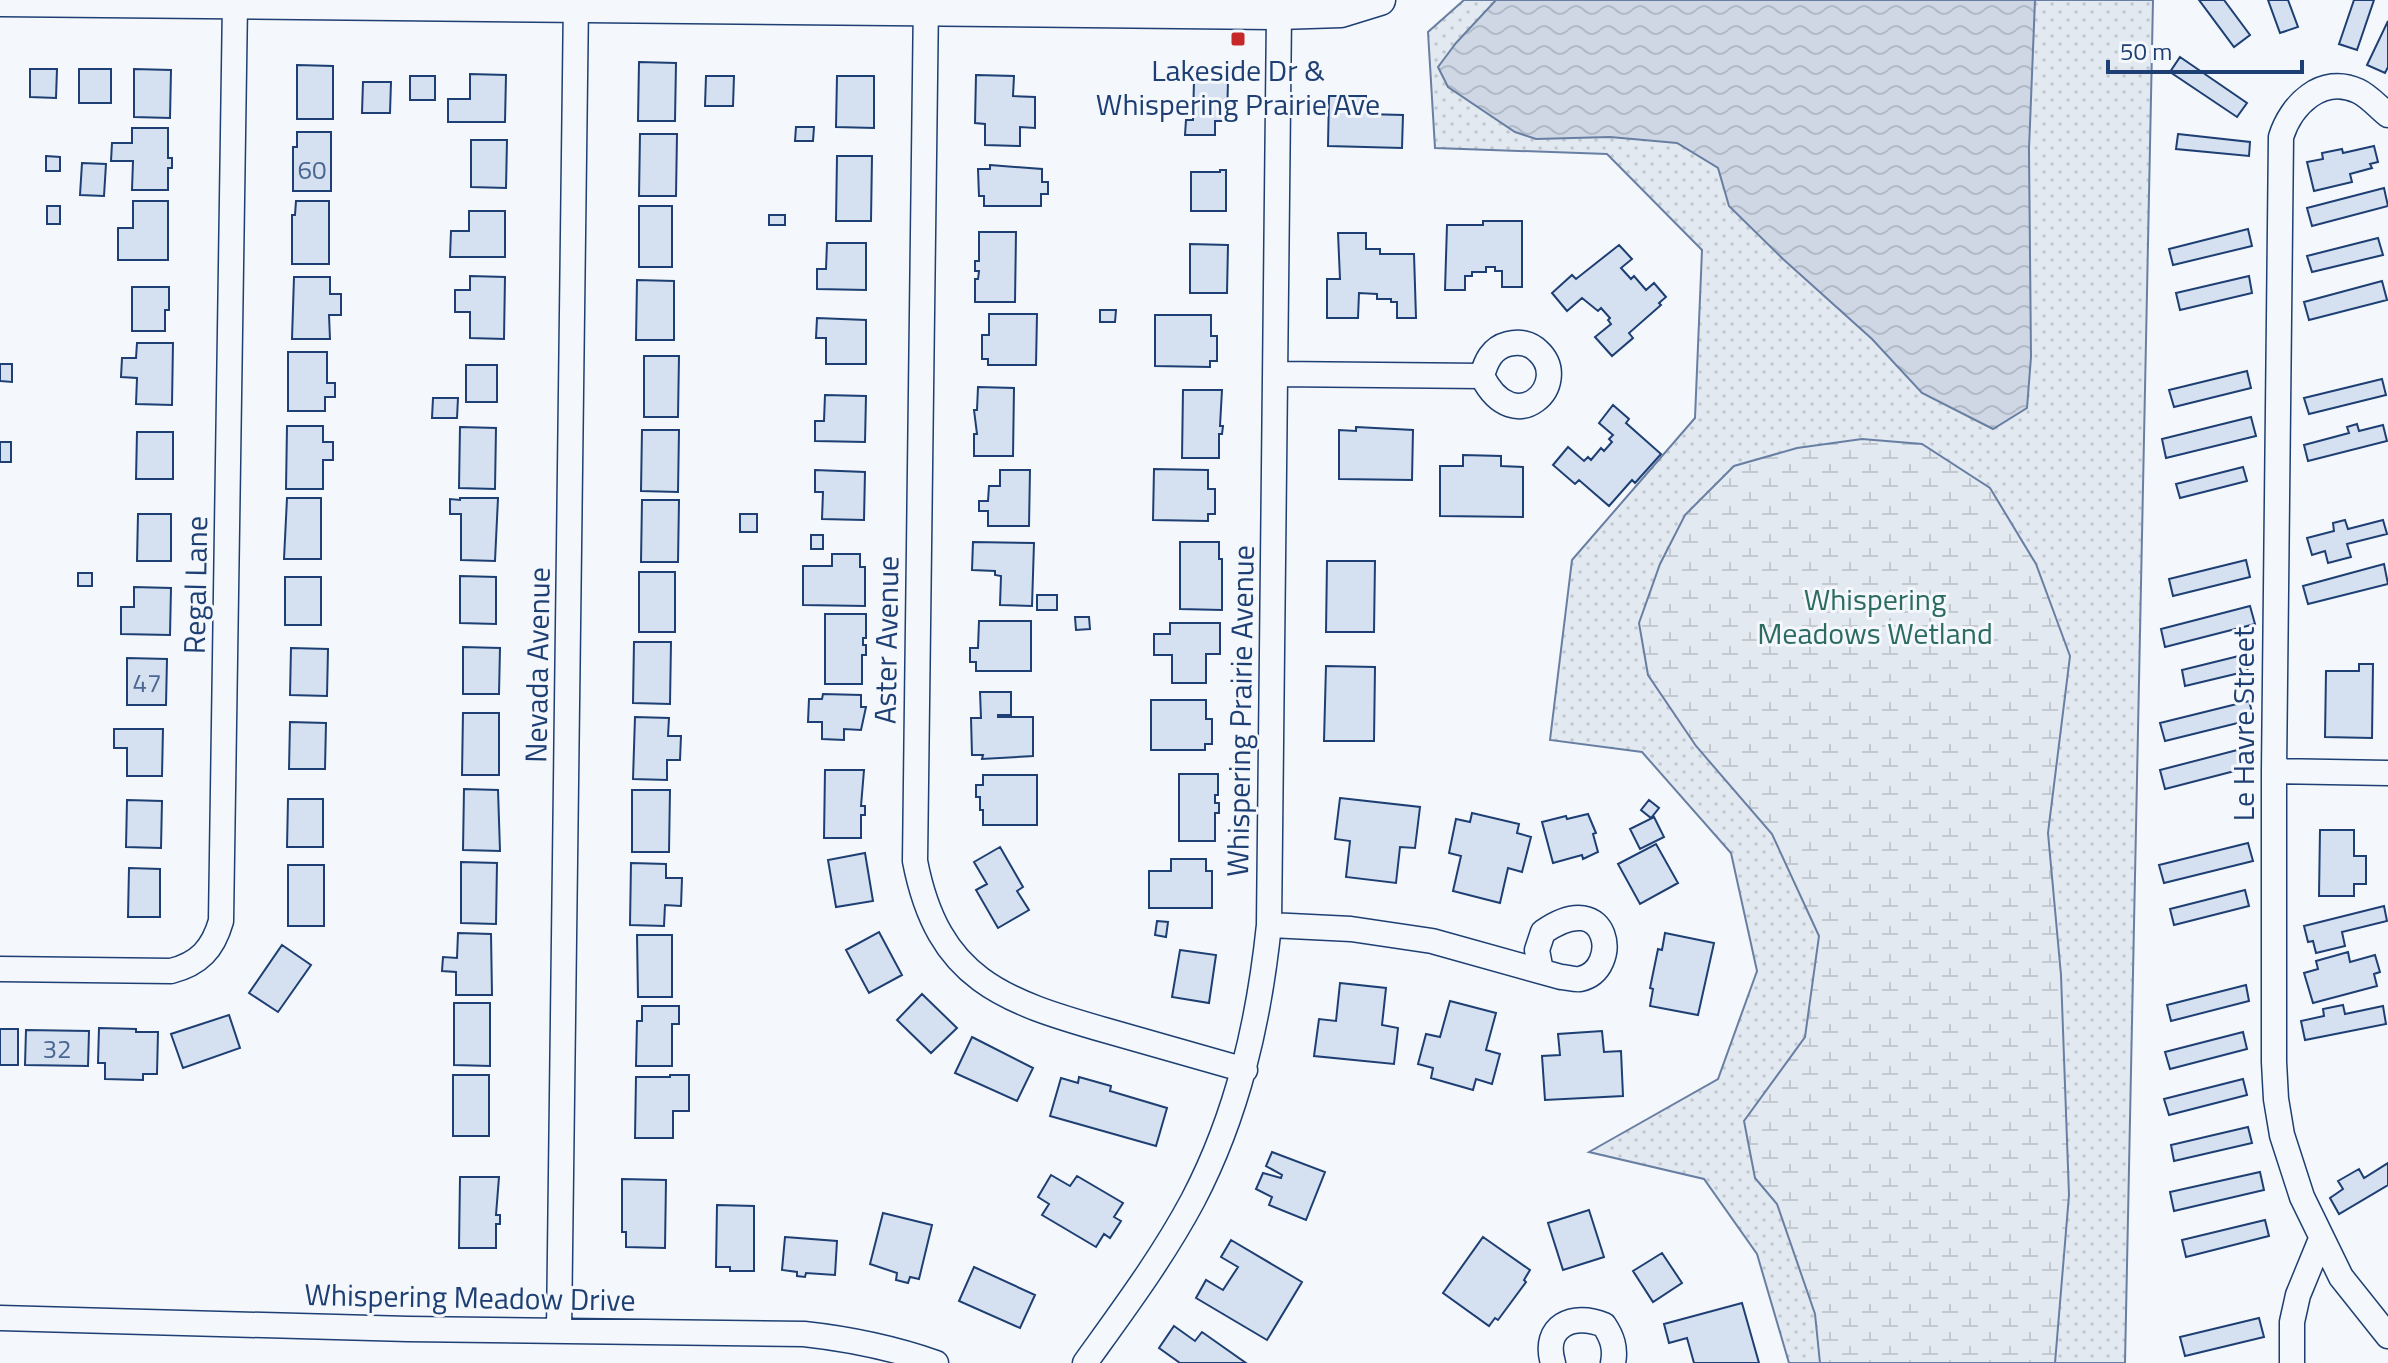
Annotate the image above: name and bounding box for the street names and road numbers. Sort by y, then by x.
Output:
street label: Regal Lane [171,516,219,654]
street label: Whispering Prairie Avenue [1214,545,1266,877]
street label: Aster Avenue [862,555,910,725]
street label: Nevada Avenue [512,567,562,763]
street label: Le Havre Street [2220,626,2266,821]
street label: Whispering Meadow Drive [304,1271,636,1323]

